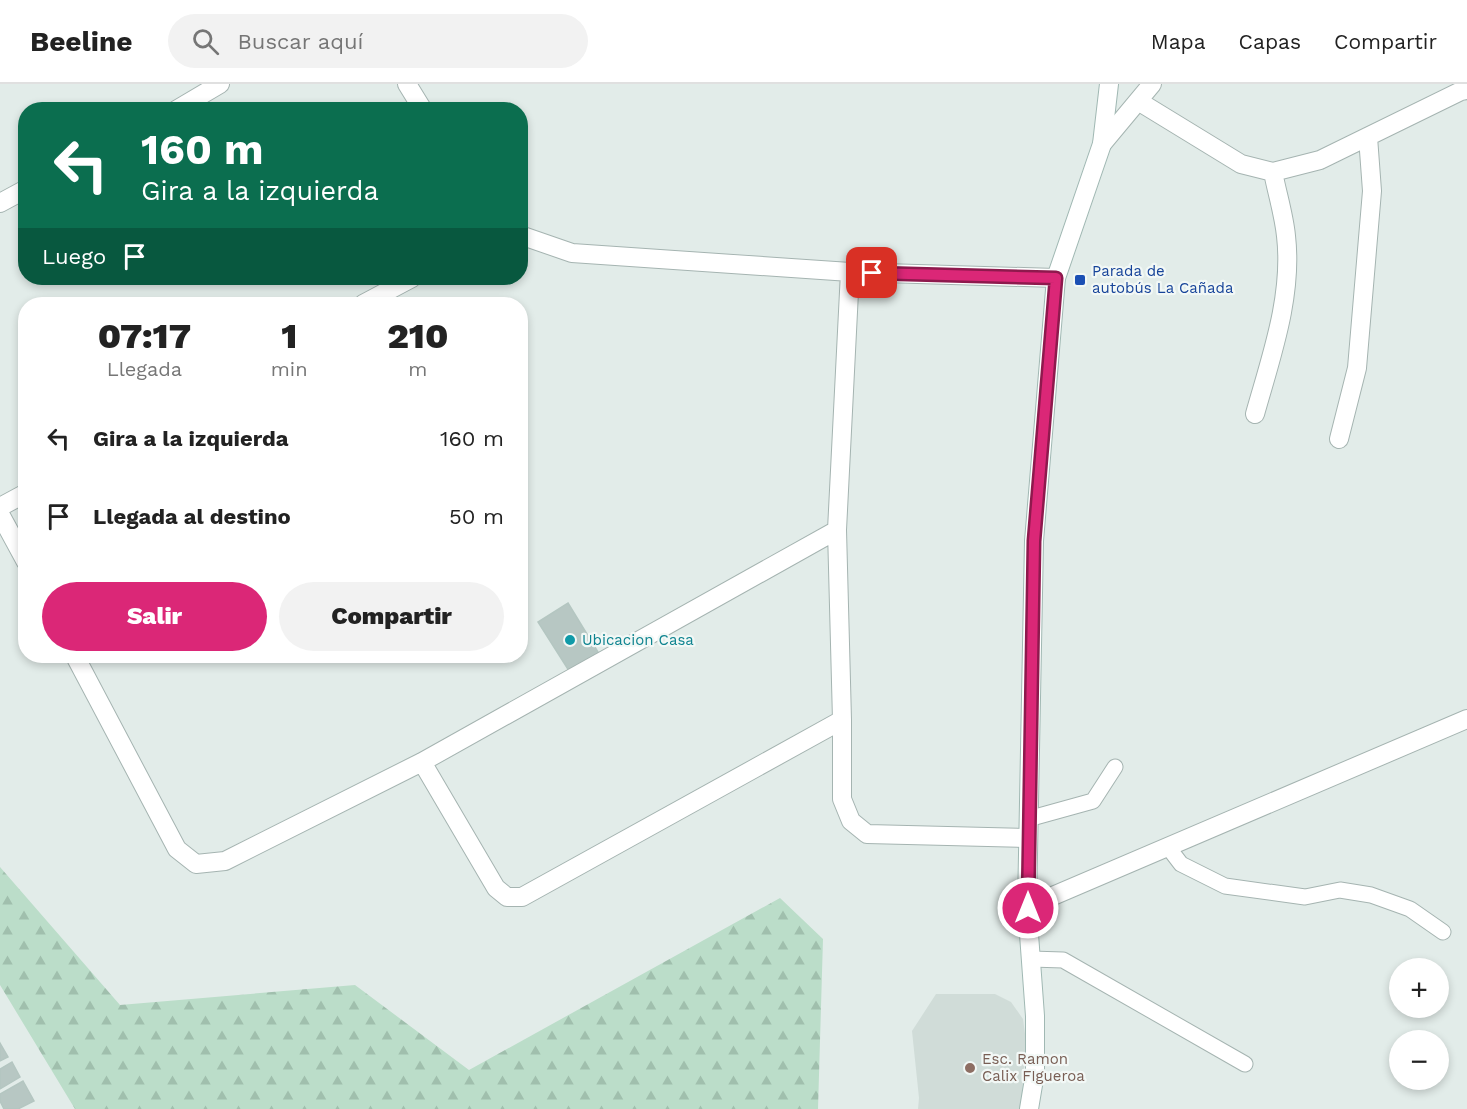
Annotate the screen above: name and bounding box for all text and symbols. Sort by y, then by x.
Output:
search box [168,14,588,68]
text: Beeline [30,25,132,58]
icon: search [189,25,222,58]
text: Buscar aquí [237,29,363,54]
text: Mapa [1151,29,1206,54]
text: Capas [1239,29,1301,54]
text: Compartir [1334,29,1437,54]
text: 160 m [141,125,264,174]
icon: left [42,126,120,204]
text: Gira a la izquierda [141,175,379,207]
icon: arrive [118,240,151,273]
text: Luego [42,244,106,269]
pin [846,247,897,298]
icon: arrive [855,256,888,289]
place label: Parada de autobús La Cañada [1092,262,1234,297]
marker: Parada de autobús La Cañada [1073,273,1087,287]
text: 07:17 [98,315,191,357]
text: 1 [281,315,297,357]
text: 210 [387,315,448,357]
text: Llegada [107,357,182,381]
text: min [271,357,308,381]
text: m [408,357,427,381]
icon: left [42,422,75,455]
text: Gira a la izquierda [93,426,289,451]
text: 160 m [440,426,504,451]
icon: arrive [42,500,75,533]
text: Llegada al destino [93,504,291,529]
text: 50 m [449,504,504,529]
button: Salir [42,582,267,651]
button: Compartir [279,582,504,651]
place label: Ubicacion Casa [582,631,694,649]
marker: Ubicacion Casa [563,633,577,647]
position arrow [996,876,1060,940]
map controls [1389,958,1449,1090]
button: + [1389,958,1449,1018]
button: − [1389,1030,1449,1090]
place label: Esc. Ramon Calix FIgueroa [982,1050,1085,1085]
marker: Esc. Ramon Calix FIgueroa [963,1061,977,1075]

